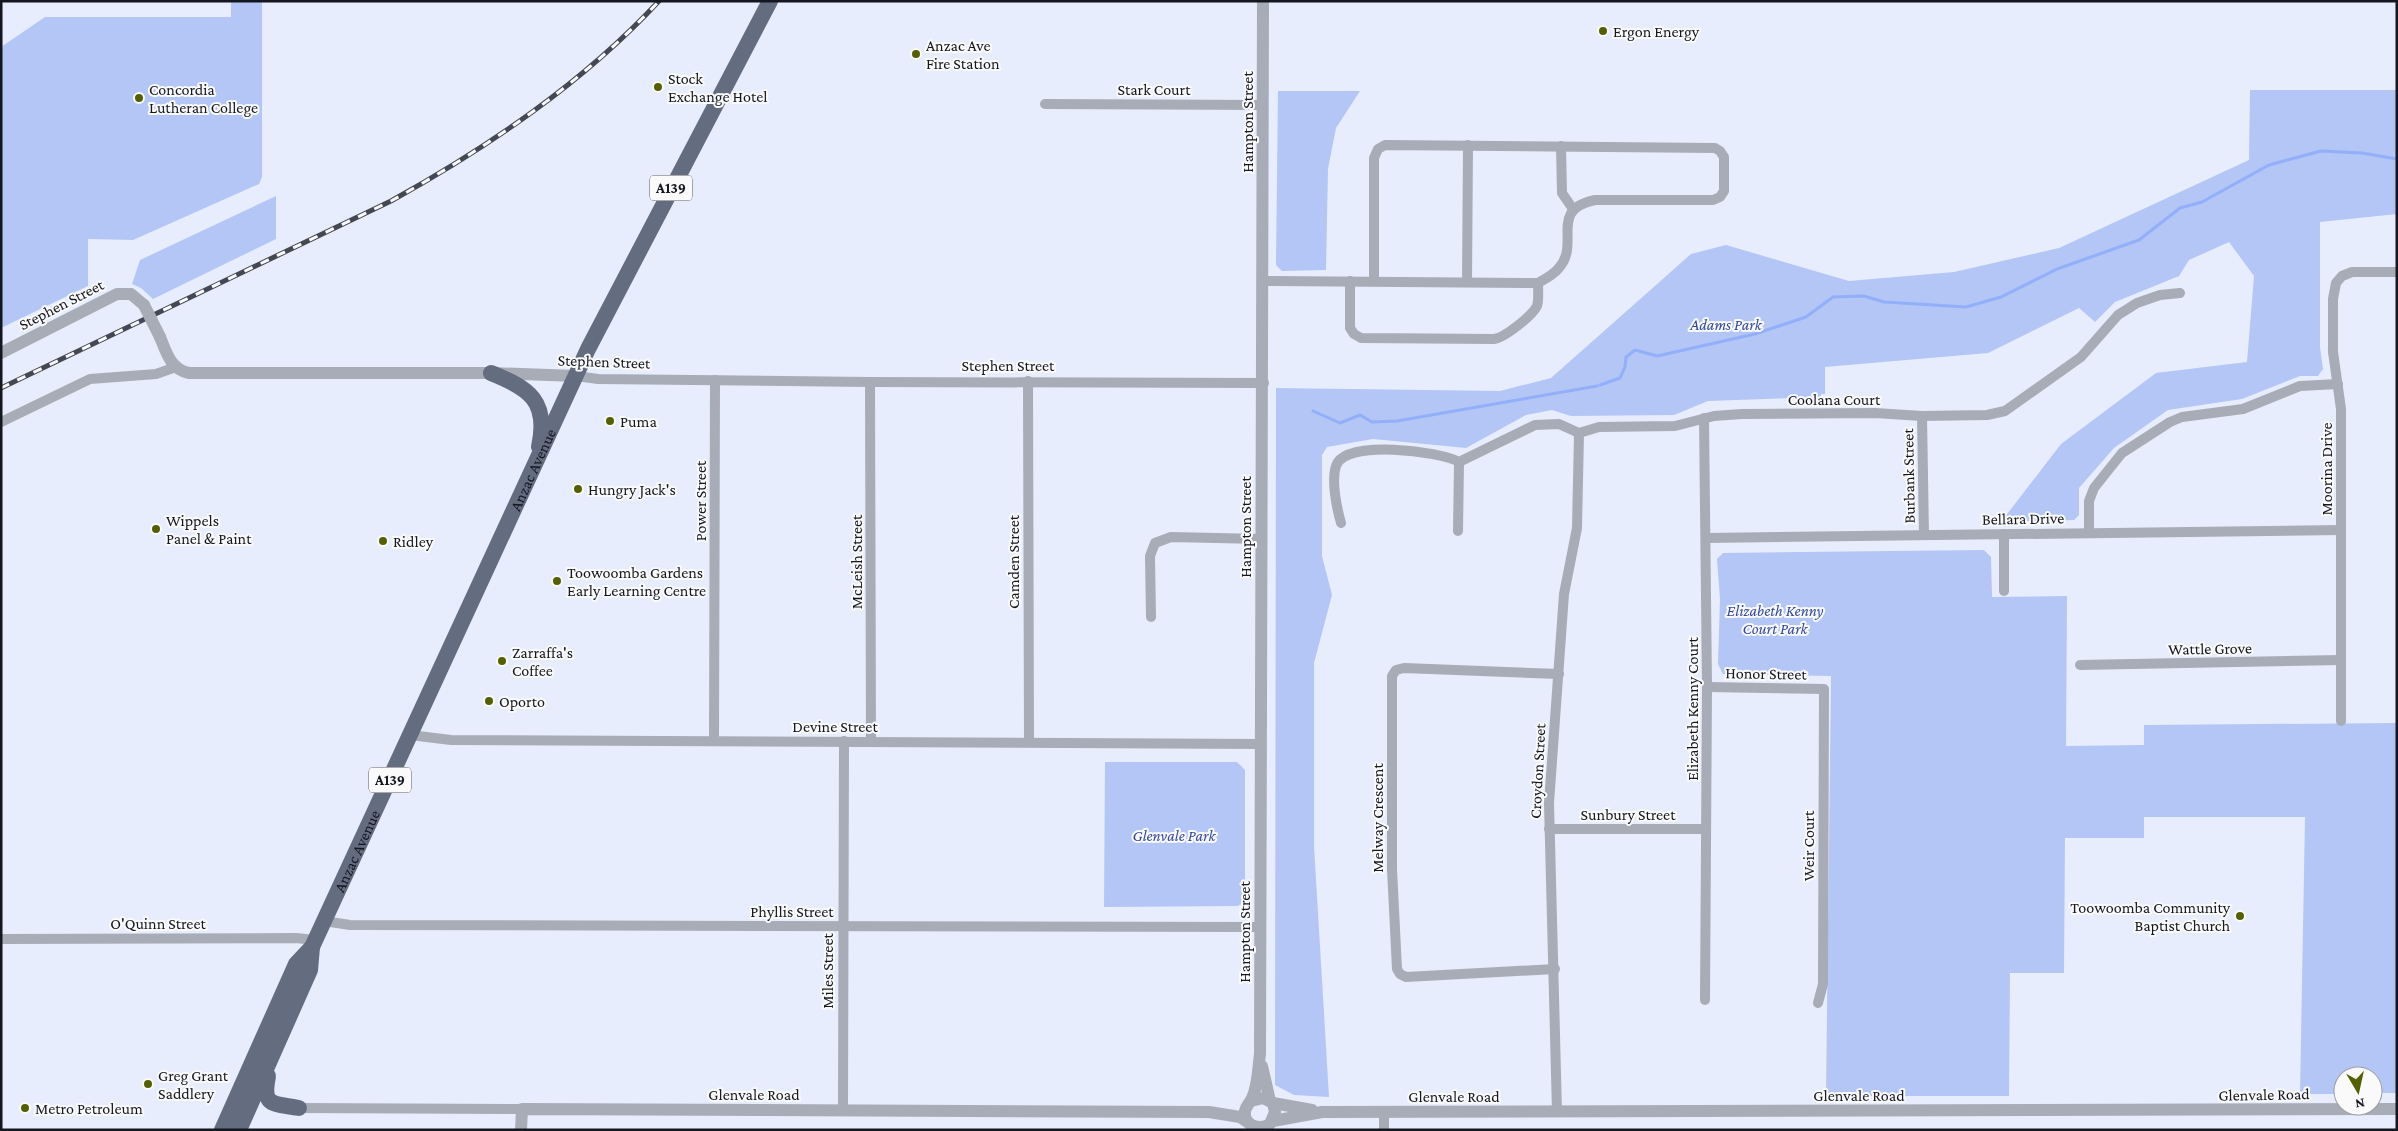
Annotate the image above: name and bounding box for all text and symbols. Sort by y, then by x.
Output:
place label: Ergon Energy [1613,23,1700,41]
marker: Ergon Energy [1597,25,1609,37]
place label: Anzac Ave Fire Station [926,37,1000,72]
marker: Anzac Ave Fire Station [910,48,922,60]
place label: Stock Exchange Hotel [668,70,767,106]
street label: Hampton Street [1239,71,1257,173]
place label: Concordia Lutheran College [149,81,258,117]
marker: Stock Exchange Hotel [652,81,664,93]
street label: Stark Court [1117,81,1191,98]
marker: Concordia Lutheran College [133,92,145,104]
road number: A139 [650,176,692,200]
street label: Stephen Street [16,275,108,334]
park label: Adams Park [1689,316,1763,333]
street label: Stephen Street [557,351,651,373]
street label: Stephen Street [962,357,1055,375]
street label: Coolana Court [1788,391,1881,408]
place label: Puma [620,413,657,430]
marker: Puma [604,415,616,427]
street label: Moorina Drive [2318,423,2335,515]
street label: Anzac Avenue [507,426,559,514]
street label: Burbank Street [1899,428,1918,524]
street label: Power Street [692,460,709,541]
street label: Hampton Street [1237,476,1255,578]
place label: Hungry Jack's [588,481,676,499]
marker: Hungry Jack's [572,483,584,495]
street label: Bellara Drive [1982,509,2064,528]
place label: Wippels Panel & Paint [166,512,252,547]
street label: McLeish Street [848,514,865,609]
street label: Camden Street [1005,514,1022,609]
marker: Wippels Panel & Paint [150,523,162,535]
place label: Ridley [393,533,434,551]
marker: Ridley [377,535,389,547]
place label: Toowoomba Gardens Early Learning Centre [567,564,706,600]
marker: Toowoomba Gardens Early Learning Centre [551,575,563,587]
park label: Elizabeth Kenny Court Park [1727,602,1824,637]
street label: Elizabeth Kenny Court [1684,636,1702,781]
street label: Wattle Grove [2168,639,2252,658]
place label: Zarraffa's Coffee [512,644,573,679]
marker: Zarraffa's Coffee [496,655,508,667]
street label: Honor Street [1725,664,1807,683]
place label: Oporto [499,693,545,711]
marker: Oporto [483,695,495,707]
street label: Devine Street [792,718,878,735]
street label: Croydon Street [1527,722,1550,819]
street label: Melway Crescent [1369,763,1387,873]
road number: A139 [369,768,411,792]
street label: Sunbury Street [1581,806,1676,824]
street label: Anzac Avenue [331,807,383,895]
street label: Weir Court [1800,810,1817,881]
park label: Glenvale Park [1133,827,1217,844]
street label: Hampton Street [1236,881,1254,983]
place label: Toowoomba Community Baptist Church [2070,899,2231,935]
street label: Phyllis Street [750,903,834,921]
marker: Toowoomba Community Baptist Church [2234,910,2246,922]
street label: O'Quinn Street [110,915,206,932]
street label: Miles Street [819,933,836,1009]
north arrow [2333,1066,2383,1116]
place label: Greg Grant Saddlery [158,1067,229,1103]
marker: Greg Grant Saddlery [142,1078,154,1090]
street label: Glenvale Road [2218,1085,2310,1104]
street label: Glenvale Road [708,1086,800,1103]
street label: Glenvale Road [1813,1087,1905,1104]
street label: Glenvale Road [1408,1088,1500,1105]
text: N [2354,1095,2366,1113]
place label: Metro Petroleum [35,1100,143,1117]
marker: Metro Petroleum [19,1102,31,1114]

